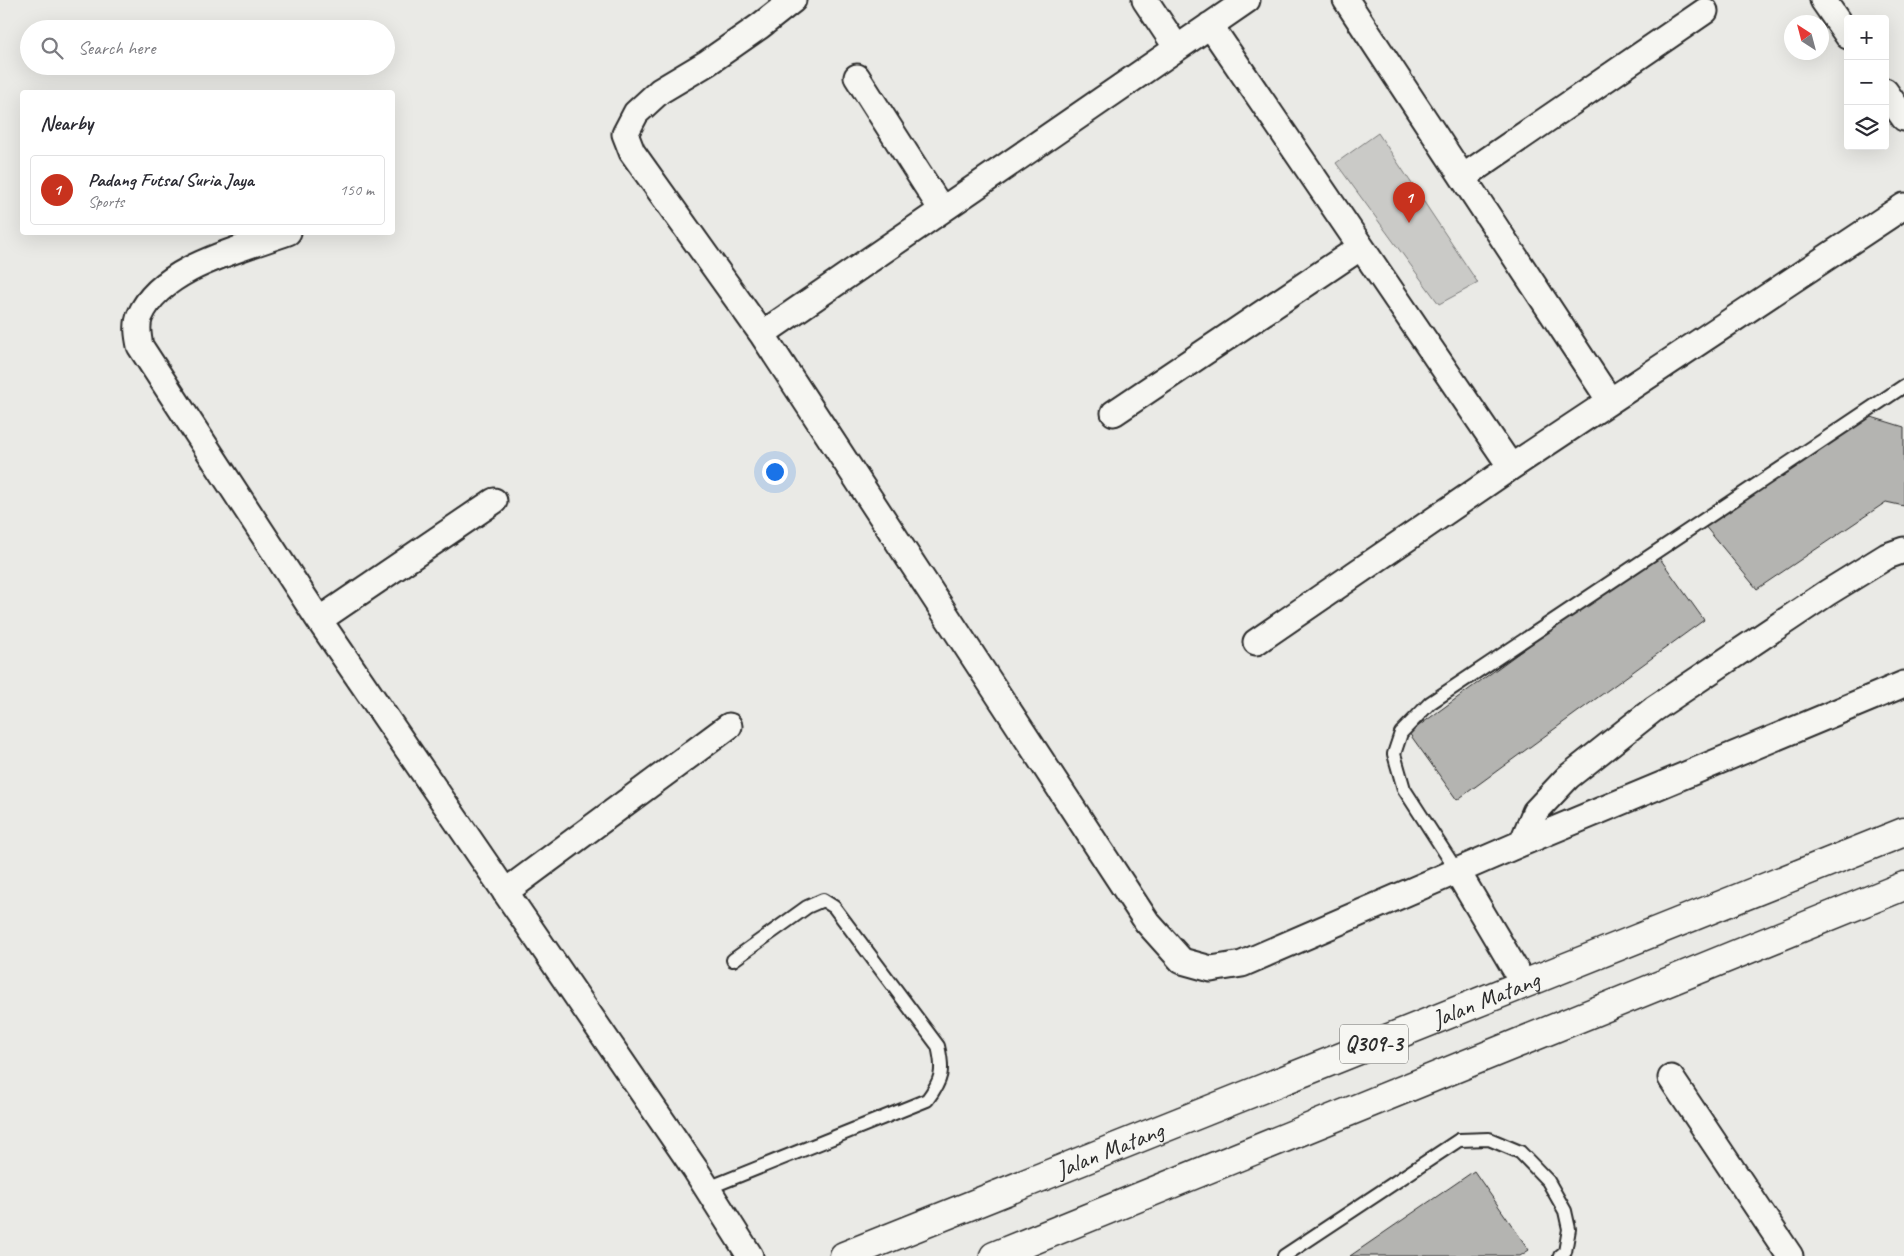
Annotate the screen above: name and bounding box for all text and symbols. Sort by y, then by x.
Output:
north arrow [1784,15,1829,60]
map controls [1844,15,1889,150]
button: + [1844,15,1889,60]
search box [20,20,395,75]
icon: search [38,34,66,62]
text: Search here [78,36,155,60]
button: − [1844,60,1889,105]
button: layers [1844,105,1889,150]
text: Nearby [40,110,93,136]
text: Padang Futsal Suria Jaya [88,168,254,192]
text: 1 [53,180,61,200]
text: 150 m [340,180,374,200]
pin: 1 [1393,182,1425,223]
text: Sports [88,192,124,212]
your location [762,459,788,485]
street label: Jalan Matang [1427,964,1546,1035]
road number: Q309-3 [1340,1024,1408,1064]
street label: Jalan Matang [1051,1114,1170,1185]

